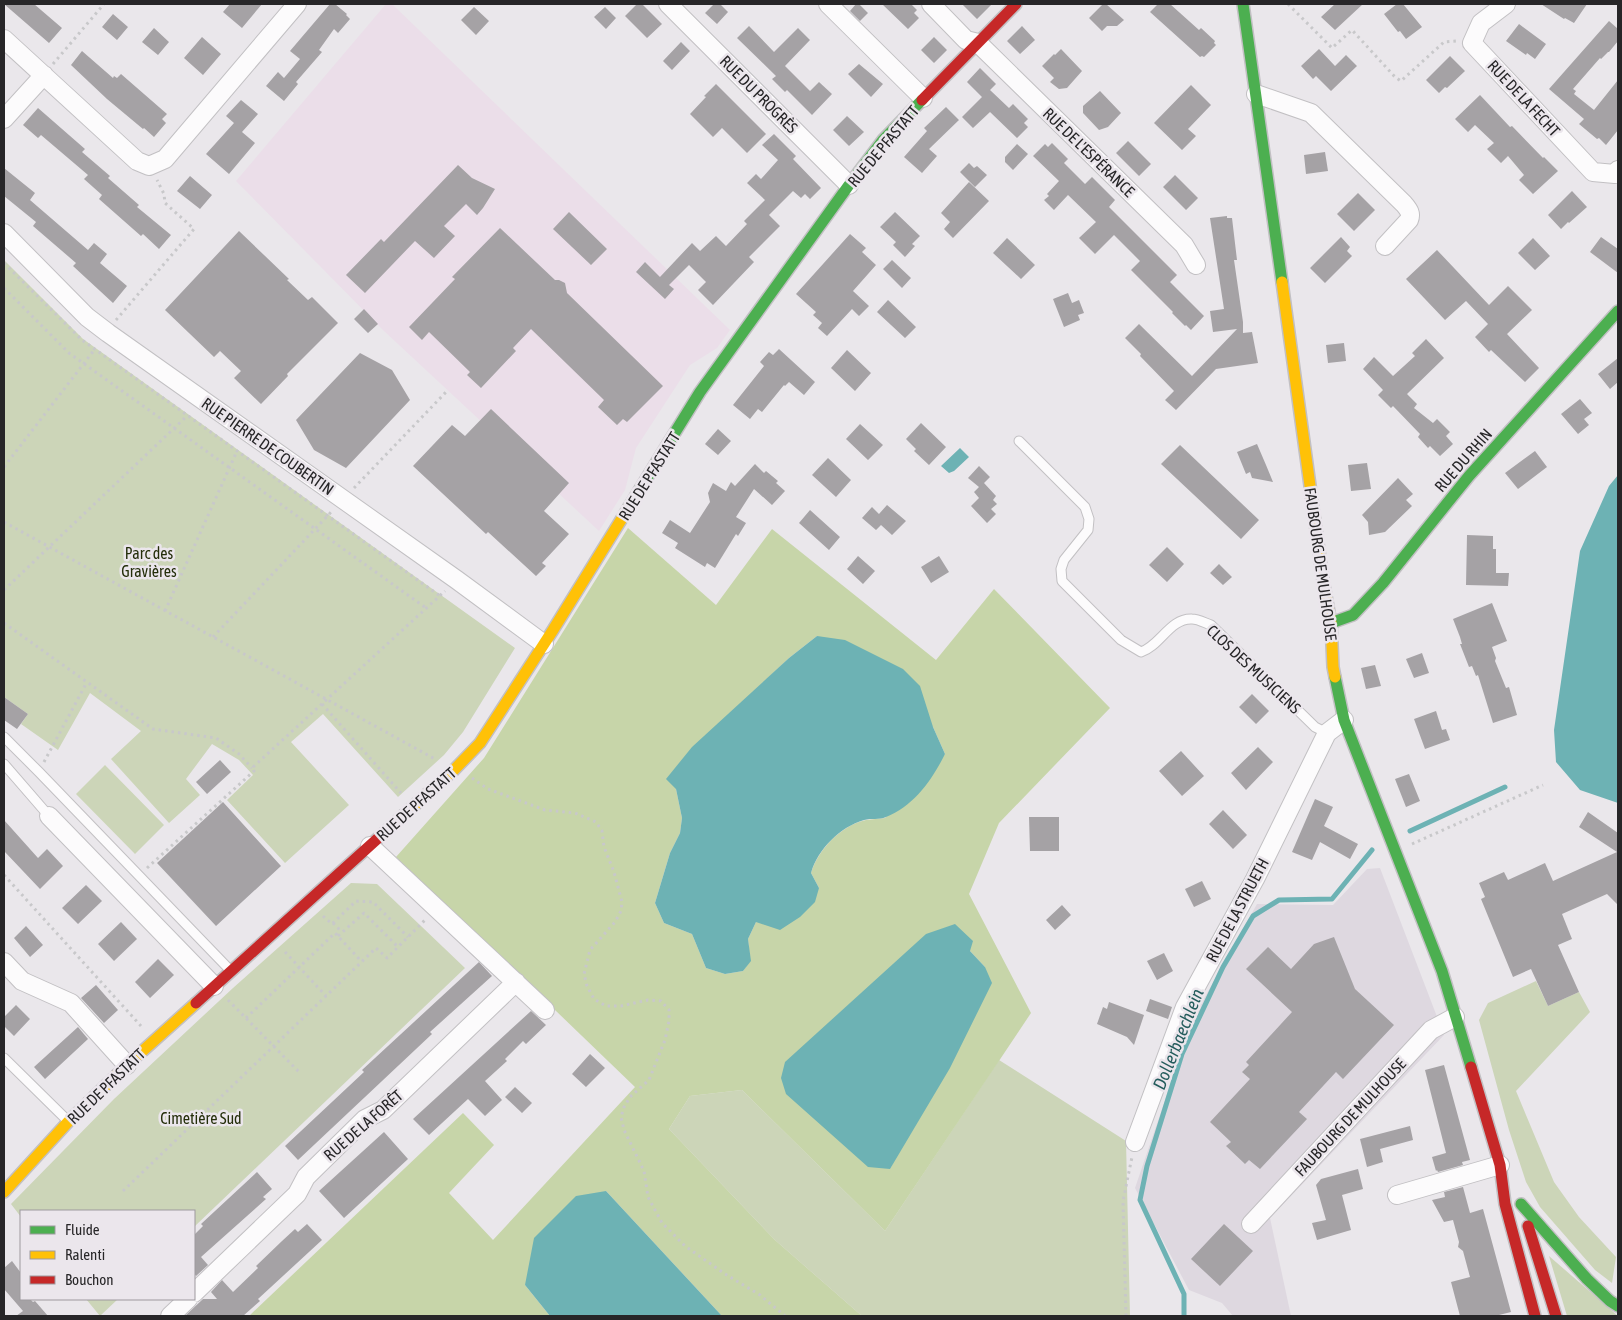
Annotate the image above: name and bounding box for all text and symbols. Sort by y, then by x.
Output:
street label: RUE DU PROGRÈS [717,52,802,137]
street label: RUE DE LA FECHT [1484,56,1564,140]
street label: RUE DE PFASTATT [844,102,922,190]
street label: RUE DE L'ESPÉRANCE [1040,104,1139,200]
street label: RUE PIERRE DE COUBERTIN [199,394,337,498]
street label: RUE DU RHIN [1431,425,1495,495]
street label: RUE DE PFASTATT [615,429,683,523]
street label: FAUBOURG DE MULHOUSE [1301,486,1341,642]
park label: Parc des Gravières [121,544,177,580]
street label: CLOS DES MUSICIENS [1204,621,1305,717]
street label: RUE DE PFASTATT [373,764,459,844]
street label: RUE DE LA STRUETH [1202,855,1272,965]
water label: Dollerbaechlein [1148,985,1208,1093]
street label: RUE DE PFASTATT [64,1045,148,1127]
street label: FAUBOURG DE MULHOUSE [1291,1054,1409,1180]
street label: RUE DE LA FORÊT [320,1086,406,1164]
park label: Cimetière Sud [160,1109,242,1127]
legend [20,1210,195,1300]
text: Fluide [65,1221,100,1238]
text: Ralenti [65,1246,105,1263]
text: Bouchon [65,1271,114,1288]

